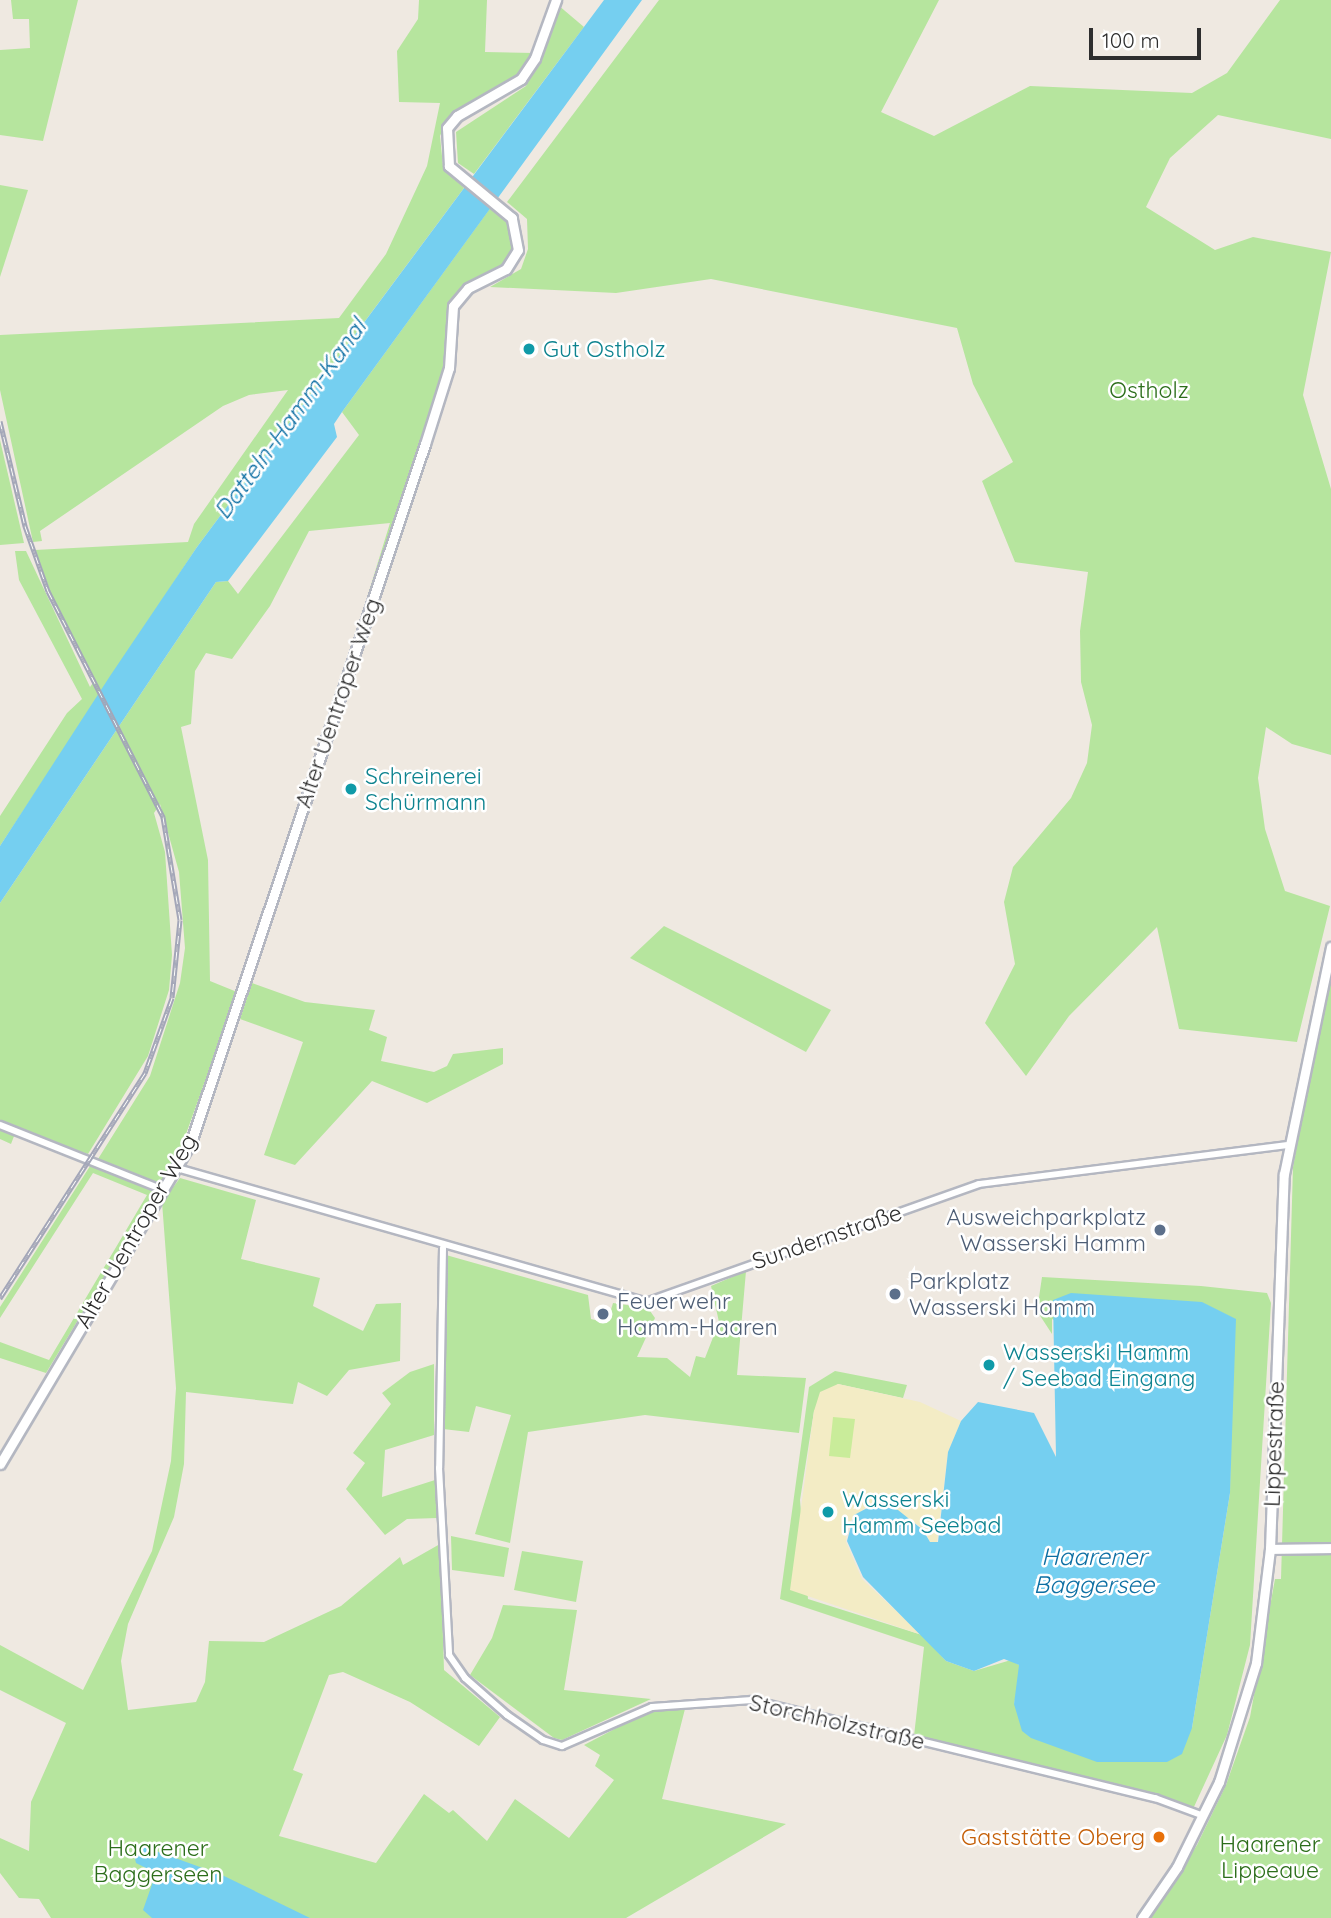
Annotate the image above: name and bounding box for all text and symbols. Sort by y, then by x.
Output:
scale bar [1093,14,1205,58]
text: 100 m [1102,27,1160,53]
water label: Datteln-Hamm-Kanal [208,313,372,525]
place label: Gut Ostholz [543,335,666,363]
marker: Gut Ostholz [521,341,537,357]
park label: Ostholz [1109,376,1189,404]
street label: Alter Uentroper Weg [289,595,387,811]
place label: Schreinerei Schürmann [365,762,486,816]
marker: Schreinerei Schürmann [343,781,359,797]
street label: Alter Uentroper Weg [69,1129,203,1333]
street label: Sundernstraße [749,1198,905,1276]
place label: Ausweichparkplatz Wasserski Hamm [946,1203,1146,1257]
marker: Ausweichparkplatz Wasserski Hamm [1152,1222,1168,1238]
place label: Parkplatz Wasserski Hamm [909,1267,1095,1321]
marker: Parkplatz Wasserski Hamm [887,1286,903,1302]
place label: Feuerwehr Hamm-Haaren [617,1287,778,1341]
marker: Feuerwehr Hamm-Haaren [595,1306,611,1322]
place label: Wasserski Hamm / Seebad Eingang [1003,1338,1195,1392]
marker: Wasserski Hamm / Seebad Eingang [981,1357,997,1373]
street label: Lippestraße [1258,1381,1290,1507]
place label: Wasserski Hamm Seebad [842,1485,1001,1539]
marker: Wasserski Hamm Seebad [820,1504,836,1520]
water label: Haarener Baggersee [1034,1543,1154,1599]
street label: Storchholzstraße [747,1688,927,1756]
place label: Gaststätte Oberg [961,1823,1145,1851]
marker: Gaststätte Oberg [1151,1829,1167,1845]
park label: Haarener Lippeaue [1219,1830,1321,1884]
park label: Haarener Baggerseen [93,1834,223,1888]

